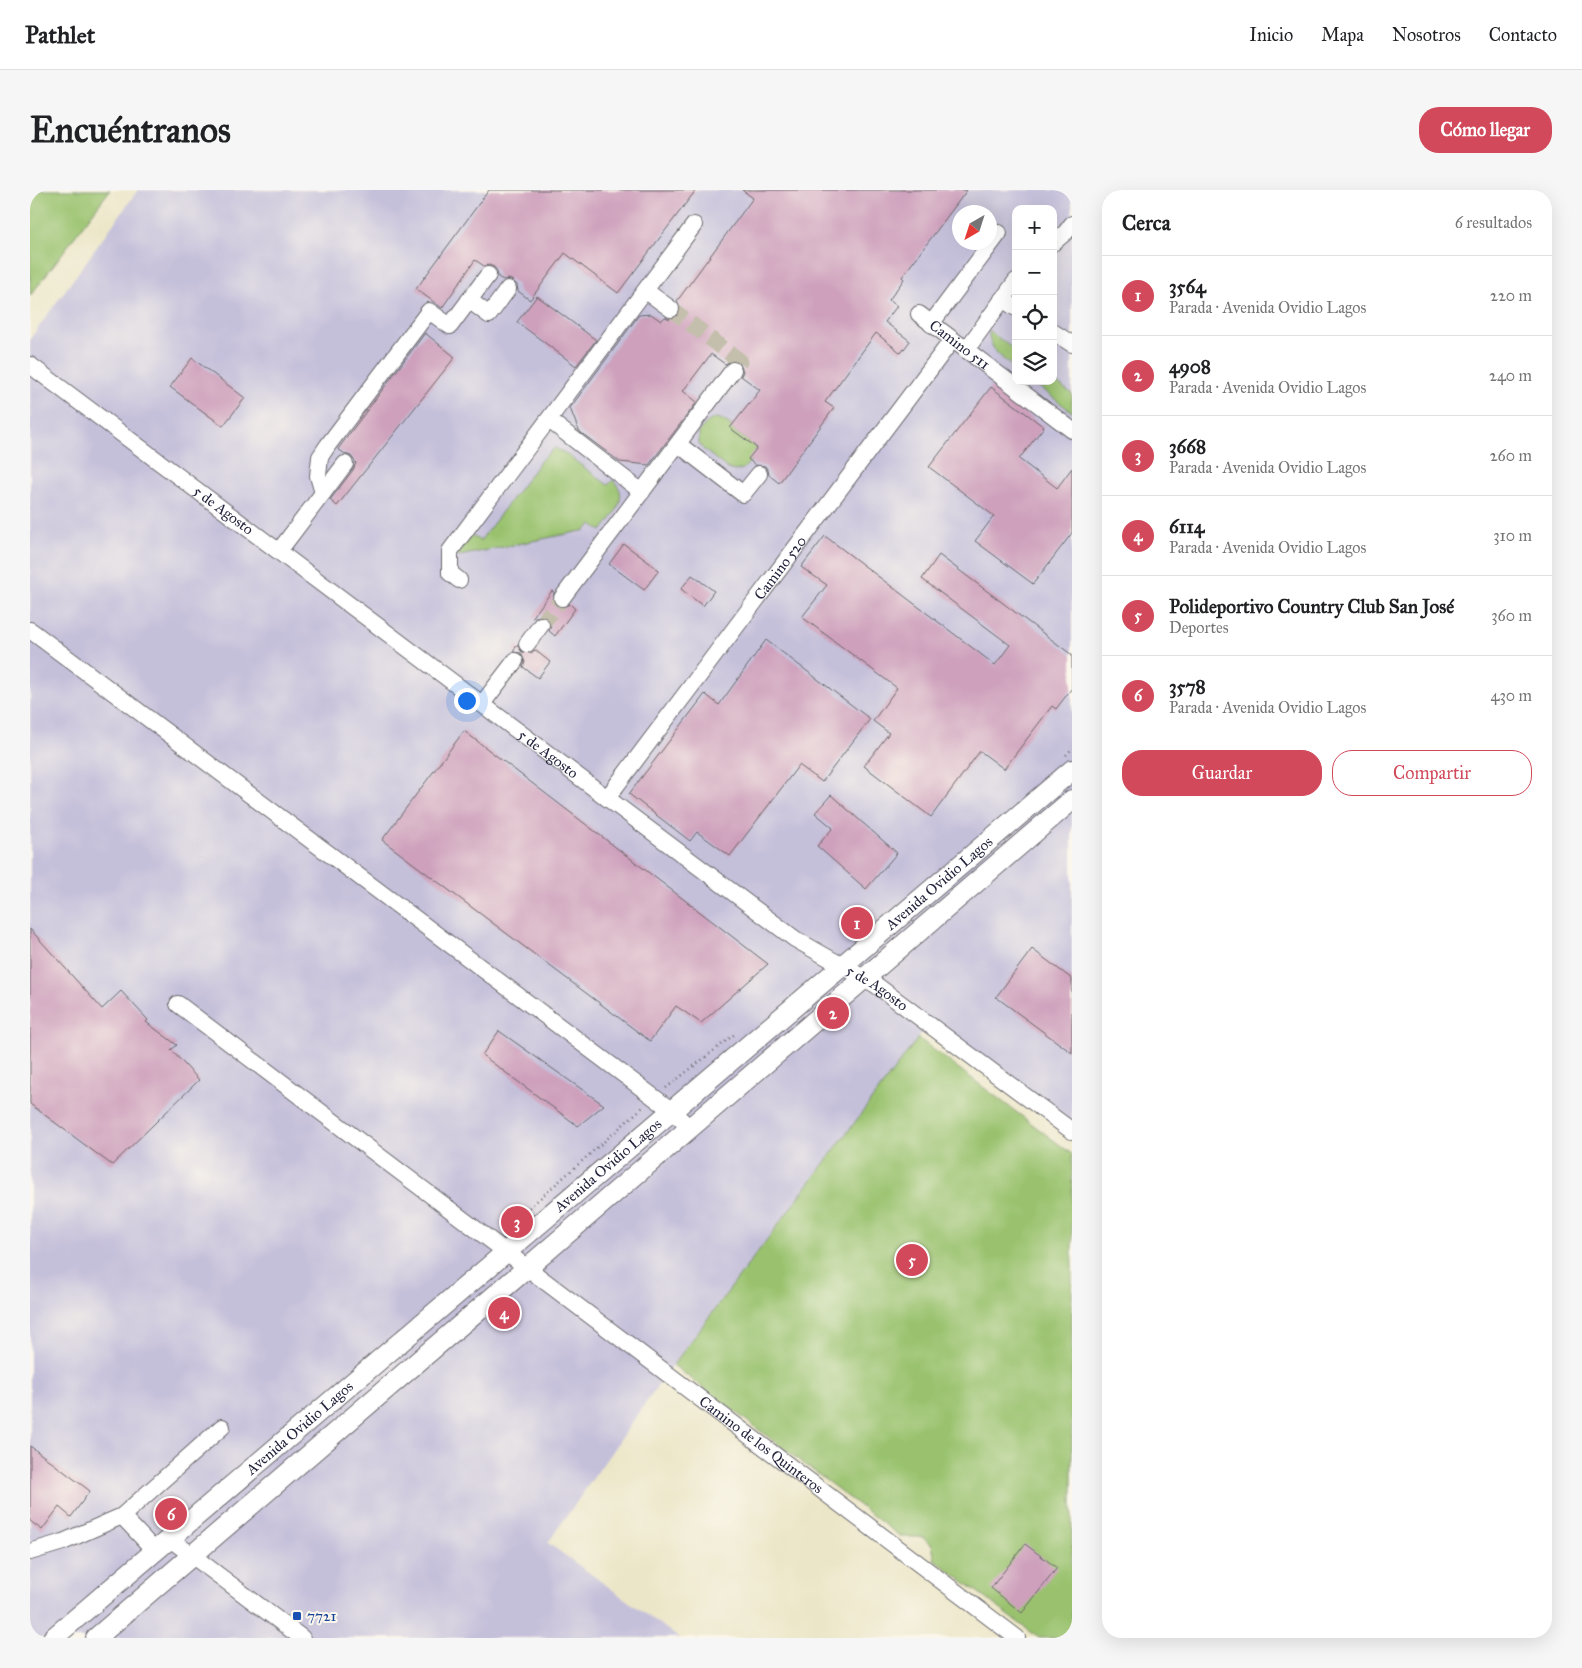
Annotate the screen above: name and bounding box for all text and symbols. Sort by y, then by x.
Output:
text: Pathlet [25,20,95,50]
text: Inicio [1249,24,1293,46]
text: Mapa [1321,24,1364,46]
text: Nosotros [1392,24,1461,46]
text: Contacto [1489,24,1557,46]
button: Cómo llegar [1419,107,1552,153]
text: Encuéntranos [30,109,231,152]
north arrow [952,205,997,250]
map controls [1012,205,1057,385]
button: + [1012,205,1057,250]
text: Cerca [1122,210,1171,236]
text: 6 resultados [1455,213,1532,232]
button: − [1012,250,1057,295]
text: 3564 [1169,275,1206,298]
text: 1 [1135,286,1141,305]
text: 220 m [1490,286,1532,305]
button: locate [1012,295,1057,340]
text: Parada · Avenida Ovidio Lagos [1169,298,1366,317]
street label: Camino 511 [926,316,994,374]
button: layers [1012,340,1057,385]
text: 4908 [1169,355,1211,378]
text: 2 [1134,366,1142,385]
text: 240 m [1489,366,1532,385]
text: Parada · Avenida Ovidio Lagos [1169,378,1366,397]
text: 3668 [1169,435,1206,458]
text: 3 [1135,446,1141,465]
text: 260 m [1490,446,1532,465]
text: Parada · Avenida Ovidio Lagos [1169,458,1366,477]
street label: 5 de Agosto [190,482,257,539]
text: 6114 [1169,515,1204,538]
text: 4 [1134,526,1142,545]
text: 310 m [1493,526,1532,545]
street label: Camino 520 [750,532,810,604]
text: Parada · Avenida Ovidio Lagos [1169,538,1366,557]
text: Polideportivo Country Club San José [1169,595,1454,618]
text: 5 [1134,606,1142,625]
text: 360 m [1491,606,1532,625]
text: Deportes [1169,618,1229,637]
text: 3578 [1169,675,1206,698]
text: 6 [1134,686,1142,705]
text: 430 m [1490,686,1532,705]
your location [454,688,480,714]
text: Parada · Avenida Ovidio Lagos [1169,698,1366,717]
street label: 5 de Agosto [515,726,582,782]
button: Guardar [1122,750,1322,796]
button: Compartir [1332,750,1532,796]
street label: Avenida Ovidio Lagos [881,833,996,934]
pin: 1 [841,904,873,942]
street label: 5 de Agosto [843,961,912,1015]
pin: 2 [817,994,849,1032]
street label: Avenida Ovidio Lagos [550,1115,665,1217]
pin: 3 [501,1203,533,1241]
pin: 5 [896,1241,928,1279]
pin: 4 [488,1294,520,1332]
street label: Avenida Ovidio Lagos [242,1377,357,1479]
street label: Camino de los Quinteros [696,1392,827,1497]
pin: 6 [155,1495,187,1533]
place label: 7721 [307,1607,336,1625]
marker: 7721 [291,1610,303,1622]

